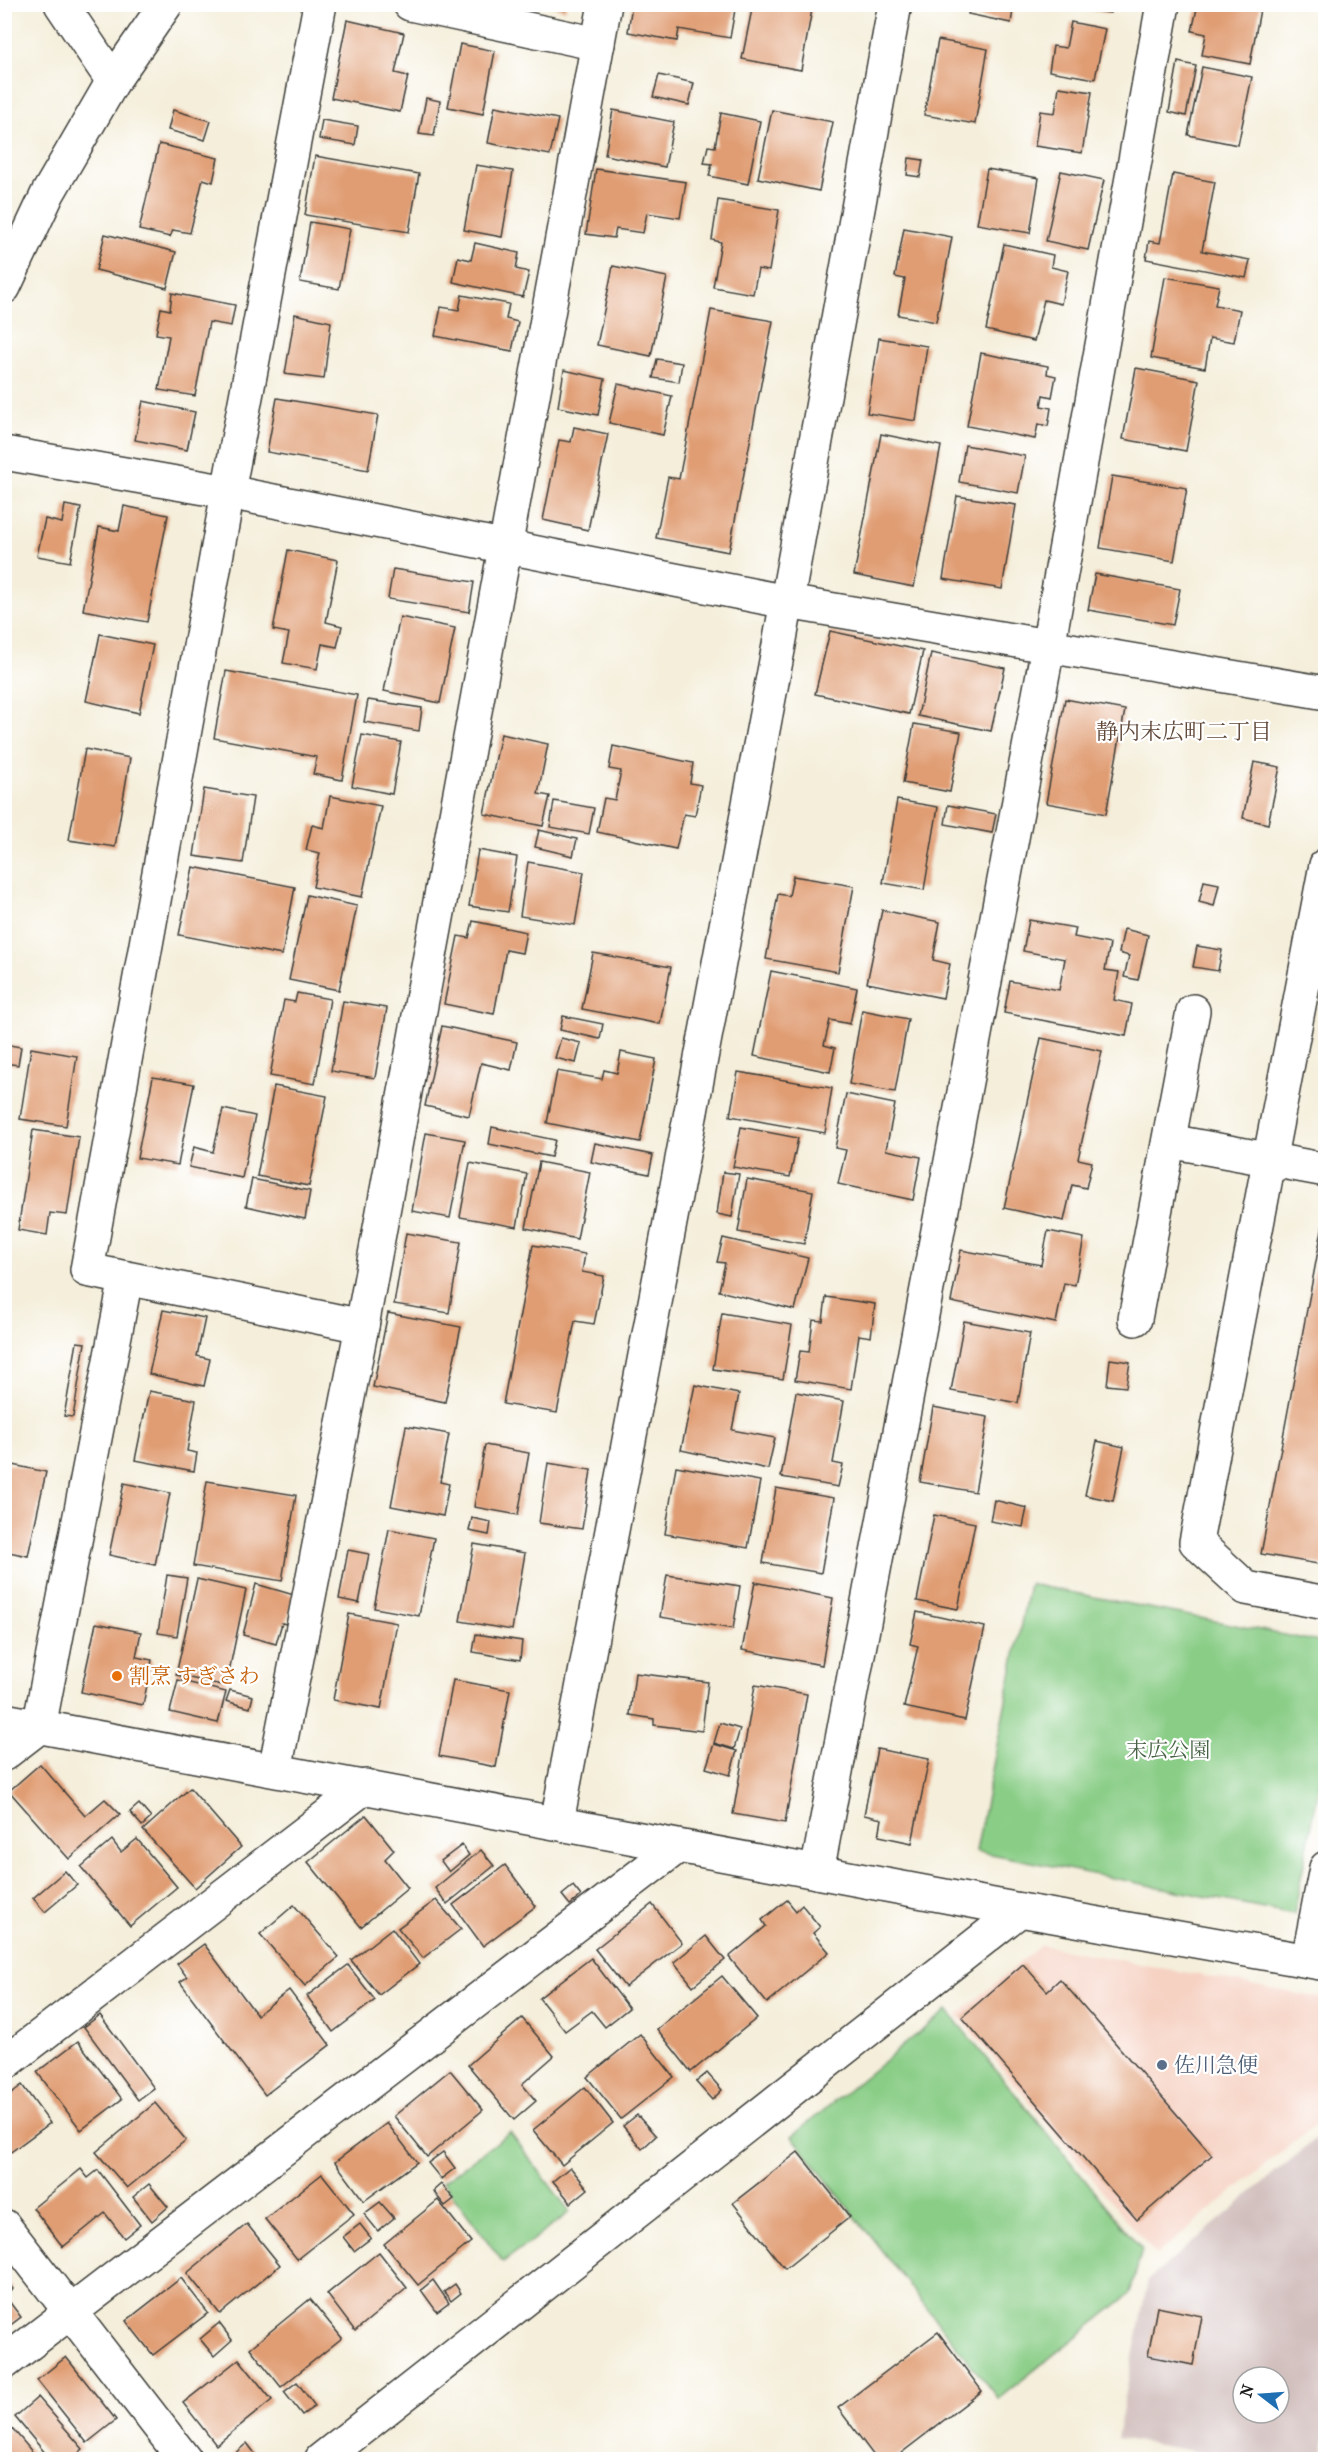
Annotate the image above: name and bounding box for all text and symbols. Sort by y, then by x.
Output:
district label: 静内末広町二丁目 [1096,719,1272,745]
place label: 割烹 すぎさわ [129,1664,260,1688]
marker: 割烹 すぎさわ [110,1669,124,1683]
park label: 末広公園 [1126,1738,1210,1762]
place label: 佐川急便 [1174,2053,1258,2077]
marker: 佐川急便 [1155,2058,1169,2072]
north arrow [1231,2365,1291,2425]
text: N [1236,2381,1258,2399]

